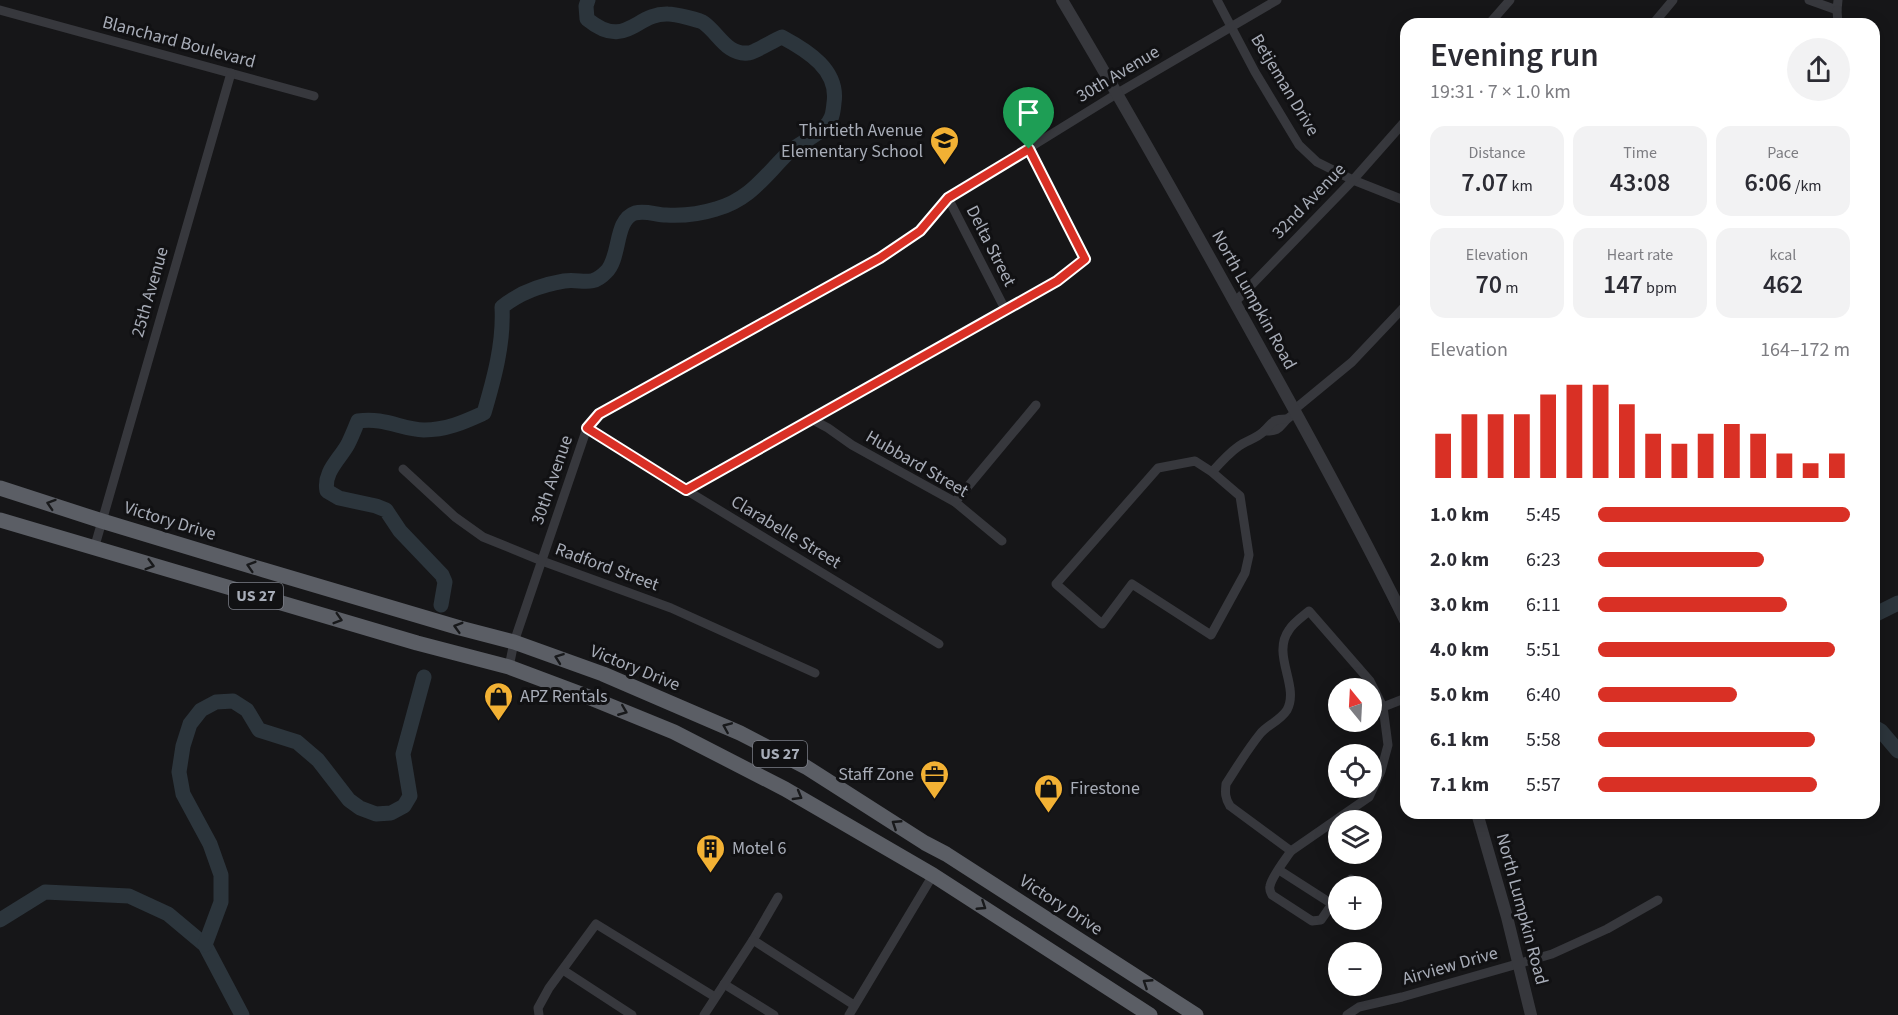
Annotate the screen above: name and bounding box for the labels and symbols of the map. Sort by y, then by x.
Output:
street label: Blanchard Boulevard [100,10,258,74]
street label: Betjeman Drive [1245,29,1325,141]
street label: 30th Avenue [1072,39,1164,109]
pin [1003,87,1054,149]
place label: Thirtieth Avenue Elementary School [781,118,923,164]
school or university icon: Thirtieth Avenue Elementary School [928,124,960,166]
street label: 32nd Avenue [1266,157,1352,245]
street label: Delta Street [960,201,1022,291]
street label: North Lumpkin Road [1205,226,1303,374]
street label: 25th Avenue [125,244,175,340]
street label: Hubbard Street [861,424,973,504]
street label: 30th Avenue [525,432,579,528]
street label: Clarabelle Street [726,489,846,575]
street label: Victory Drive [121,495,219,547]
one-way arrow [46,499,57,511]
street label: Radford Street [552,537,662,597]
one-way arrow [144,558,155,570]
one-way arrow [246,561,257,573]
road number: US 27 [229,583,283,609]
one-way arrow [332,612,343,624]
one-way arrow [453,622,464,634]
street label: Victory Drive [586,639,684,697]
one-way arrow [554,653,565,666]
north arrow [1328,678,1382,732]
shop icon: APZ Rentals [483,680,515,722]
place label: APZ Rentals [520,684,608,709]
one-way arrow [616,704,627,716]
one-way arrow [722,723,733,735]
road number: US 27 [753,741,807,767]
office icon: Staff Zone [919,758,951,800]
place label: Staff Zone [838,762,914,787]
shop icon: Firestone [1033,772,1065,814]
place label: Firestone [1070,776,1140,801]
one-way arrow [792,789,802,800]
one-way arrow [892,820,902,832]
street label: North Lumpkin Road [1490,831,1554,987]
building icon: Motel 6 [695,832,727,874]
place label: Motel 6 [732,836,786,861]
street label: Victory Drive [1014,869,1108,941]
one-way arrow [976,899,986,911]
street label: Airview Drive [1399,940,1501,992]
one-way arrow [1143,979,1153,991]

